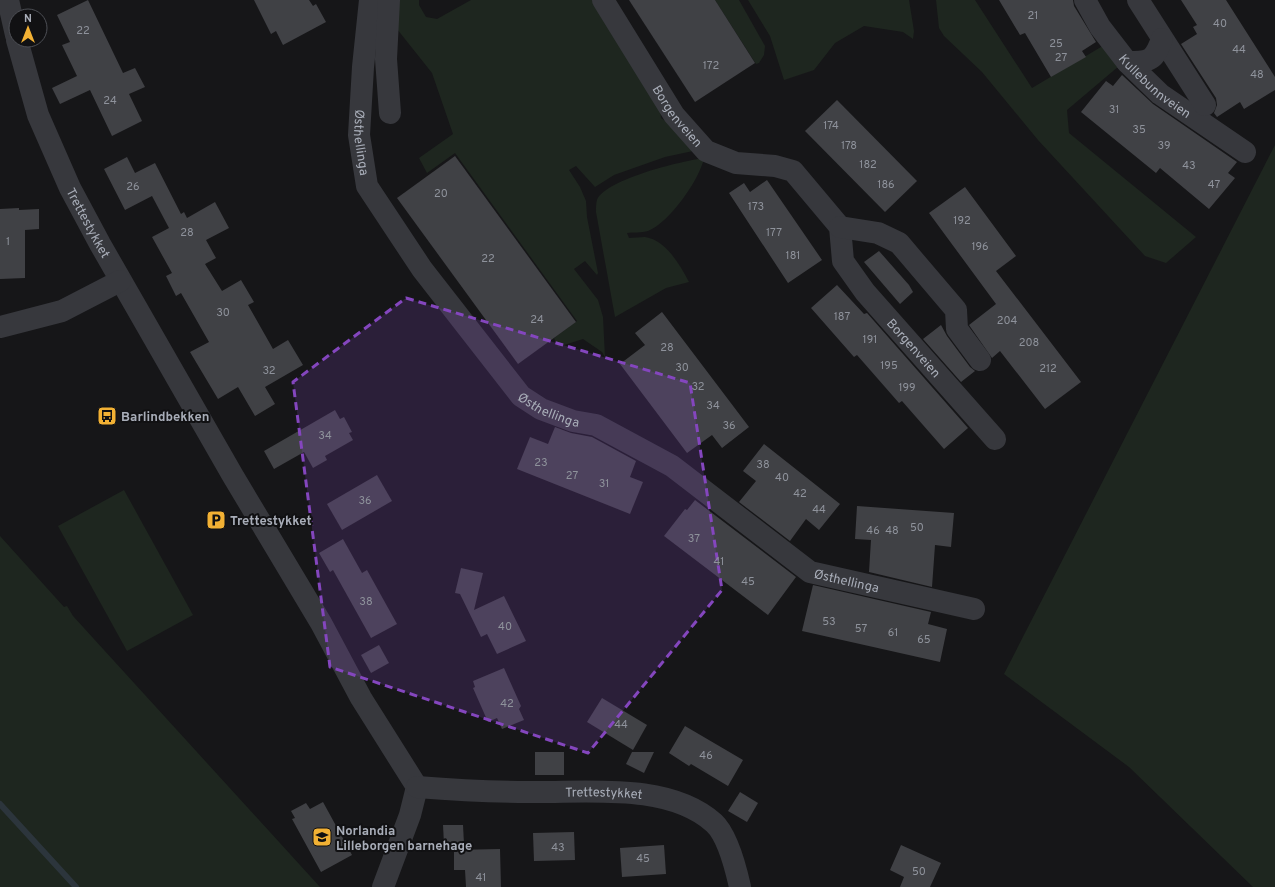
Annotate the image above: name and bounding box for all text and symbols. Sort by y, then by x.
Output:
north arrow [8,8,48,48]
house number: 21 [1028,9,1038,23]
text: N [24,12,32,26]
house number: 40 [1213,17,1227,31]
house number: 22 [76,24,90,38]
house number: 25 [1049,37,1063,51]
house number: 44 [1232,43,1246,57]
house number: 27 [1055,51,1067,65]
street label: Kullebunnveien [1114,52,1193,123]
house number: 172 [703,59,719,73]
house number: 48 [1250,68,1264,82]
street label: Borgenveien [648,83,705,151]
house number: 24 [103,94,117,108]
house number: 31 [1109,103,1119,117]
street label: Østhellinga [349,109,371,177]
house number: 174 [823,119,839,133]
house number: 35 [1132,123,1146,137]
house number: 178 [841,139,857,153]
house number: 39 [1158,139,1170,153]
house number: 182 [859,158,877,172]
house number: 43 [1182,159,1196,173]
house number: 186 [877,178,895,192]
house number: 47 [1208,178,1220,192]
house number: 26 [126,180,140,194]
street label: Trettestykket [62,186,112,262]
house number: 20 [434,187,448,201]
house number: 173 [748,200,764,214]
house number: 192 [953,214,971,228]
house number: 28 [180,226,194,240]
house number: 177 [766,226,782,240]
house number: 1 [6,235,10,249]
house number: 196 [971,240,989,254]
house number: 181 [786,249,800,263]
house number: 22 [481,252,495,266]
house number: 30 [216,306,230,320]
house number: 187 [834,310,850,324]
house number: 24 [530,313,544,327]
house number: 204 [997,314,1017,328]
street label: Borgenveien [882,316,943,382]
house number: 191 [863,333,877,347]
house number: 208 [1019,336,1039,350]
house number: 28 [660,341,674,355]
house number: 195 [880,359,898,373]
house number: 30 [675,361,689,375]
house number: 212 [1039,362,1057,376]
house number: 32 [262,364,276,378]
house number: 32 [691,380,705,394]
house number: 199 [898,381,916,395]
street label: Østhellinga [514,390,580,432]
house number: 34 [706,399,720,413]
bus stop icon: Barlindbekken [96,405,118,427]
place label: Barlindbekken [121,410,209,426]
house number: 36 [722,419,736,433]
house number: 34 [318,429,332,443]
house number: 23 [534,456,548,470]
house number: 38 [756,458,770,472]
house number: 27 [566,469,578,483]
house number: 40 [775,471,789,485]
house number: 31 [599,477,609,491]
house number: 42 [793,487,807,501]
house number: 36 [358,494,372,508]
house number: 44 [812,503,826,517]
parking icon: Trettestykket [205,509,227,531]
place label: Trettestykket [230,514,312,530]
house number: 50 [910,521,924,535]
house number: 46 [866,524,880,538]
house number: 48 [885,524,899,538]
house number: 37 [688,532,700,546]
house number: 41 [714,555,724,569]
street label: Østhellinga [812,567,880,597]
house number: 45 [741,575,755,589]
house number: 38 [359,595,373,609]
house number: 53 [822,615,836,629]
house number: 40 [498,620,512,634]
house number: 57 [855,622,867,636]
house number: 61 [888,626,898,640]
house number: 65 [917,633,931,647]
house number: 42 [500,697,514,711]
house number: 44 [614,718,628,732]
house number: 46 [699,749,713,763]
street label: Trettestykket [565,785,643,804]
place label: Norlandia Lilleborgen barnehage [336,824,472,855]
school or university icon: Norlandia Lilleborgen barnehage [311,826,333,848]
house number: 43 [551,841,565,855]
house number: 45 [636,852,650,866]
house number: 50 [912,865,926,879]
house number: 41 [476,871,486,885]

